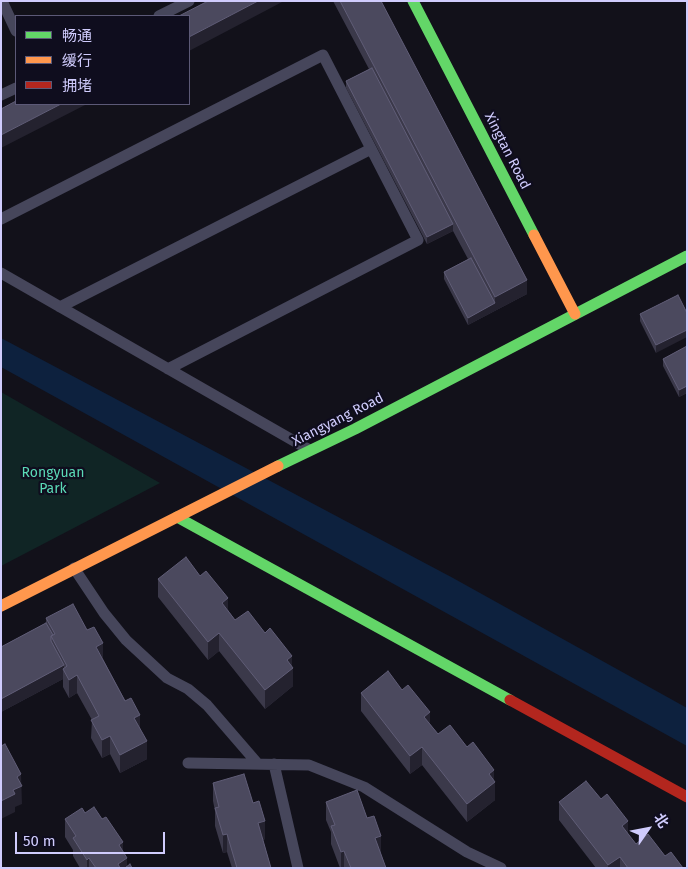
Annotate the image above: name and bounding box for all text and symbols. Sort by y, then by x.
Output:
legend [15,15,190,105]
text: 畅通 [62,27,92,45]
text: 缓行 [62,52,92,70]
text: 拥堵 [62,77,92,95]
street label: Xingtan Road [481,110,533,192]
street label: Xiangyang Road [289,390,387,450]
park label: Rongyuan Park [22,465,84,498]
north arrow [623,804,673,854]
text: 北 [650,810,672,831]
scale bar [18,822,168,854]
text: 50 m [23,832,56,850]

